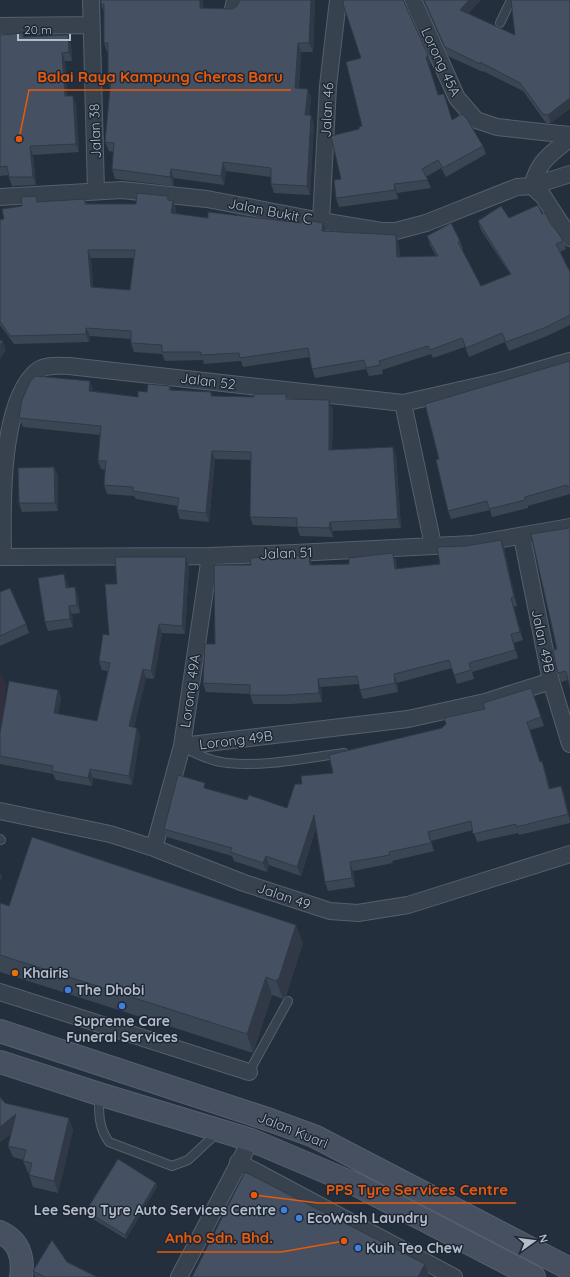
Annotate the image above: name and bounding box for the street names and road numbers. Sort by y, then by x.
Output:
street label: Lorong 45A [417,25,465,99]
street label: Jalan 46 [317,82,337,138]
street label: Jalan 38 [85,103,105,159]
street label: Jalan Bukit C [226,194,314,228]
street label: Jalan 52 [179,369,237,393]
street label: Jalan 51 [259,543,313,563]
street label: Jalan 49B [528,608,558,674]
street label: Lorong 49A [176,653,204,729]
street label: Lorong 49B [198,727,274,753]
street label: Jalan 49 [255,879,313,914]
street label: Jalan Kuari [255,1108,331,1152]

